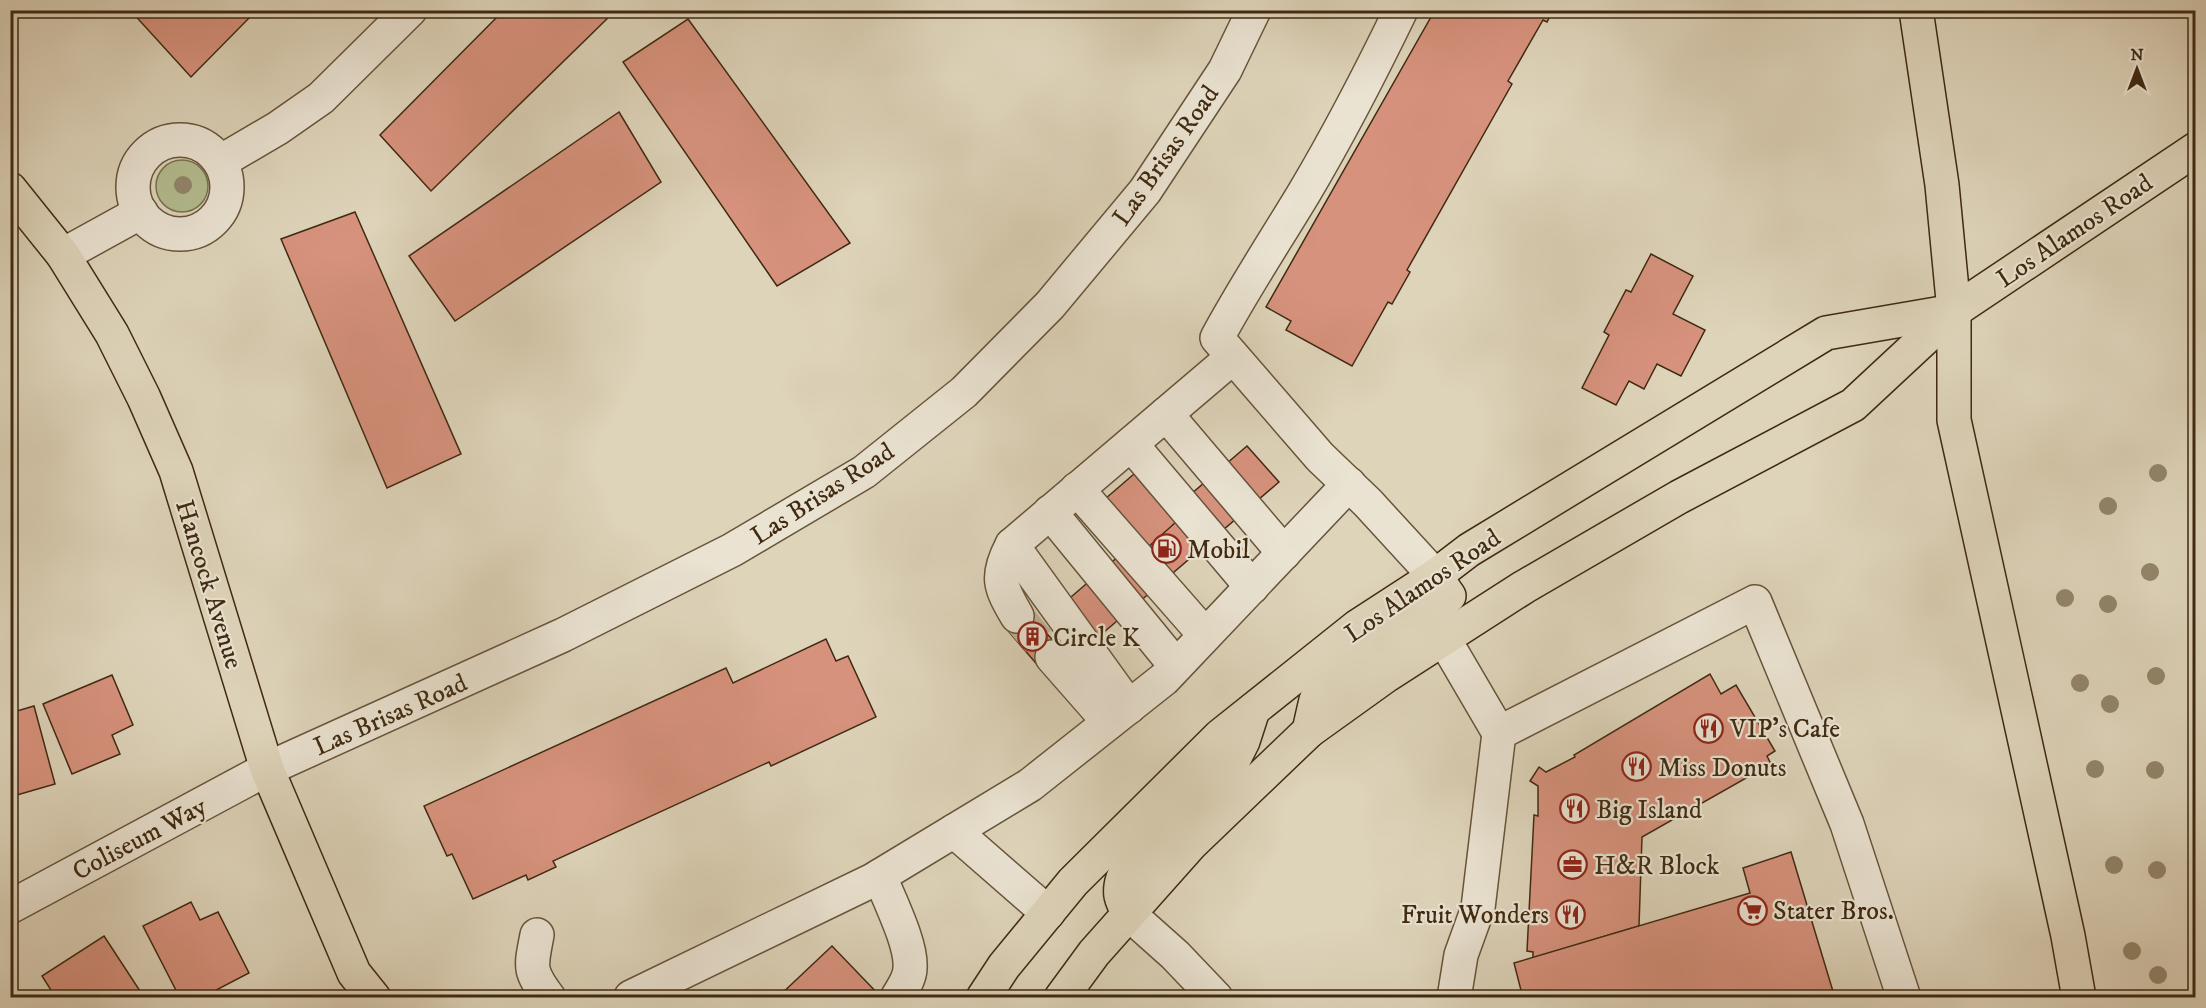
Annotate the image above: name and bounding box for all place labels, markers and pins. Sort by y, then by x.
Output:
fuel station icon: Mobil [1150,533,1182,565]
place label: Mobil [1187,534,1250,567]
building icon: Circle K [1016,621,1048,653]
place label: Circle K [1053,622,1141,655]
restaurant icon: VIP's Cafe [1693,712,1725,744]
place label: VIP's Cafe [1729,713,1840,746]
restaurant icon: Miss Donuts [1621,751,1653,783]
place label: Miss Donuts [1658,752,1786,785]
restaurant icon: Big Island [1559,793,1591,825]
place label: Big Island [1596,794,1702,827]
office icon: H&R Block [1557,849,1589,881]
place label: H&R Block [1594,850,1720,883]
supermarket icon: Stater Bros. [1736,894,1768,926]
place label: Stater Bros. [1773,895,1894,928]
restaurant icon: Fruit Wonders [1554,898,1586,930]
place label: Fruit Wonders [1401,899,1549,932]

